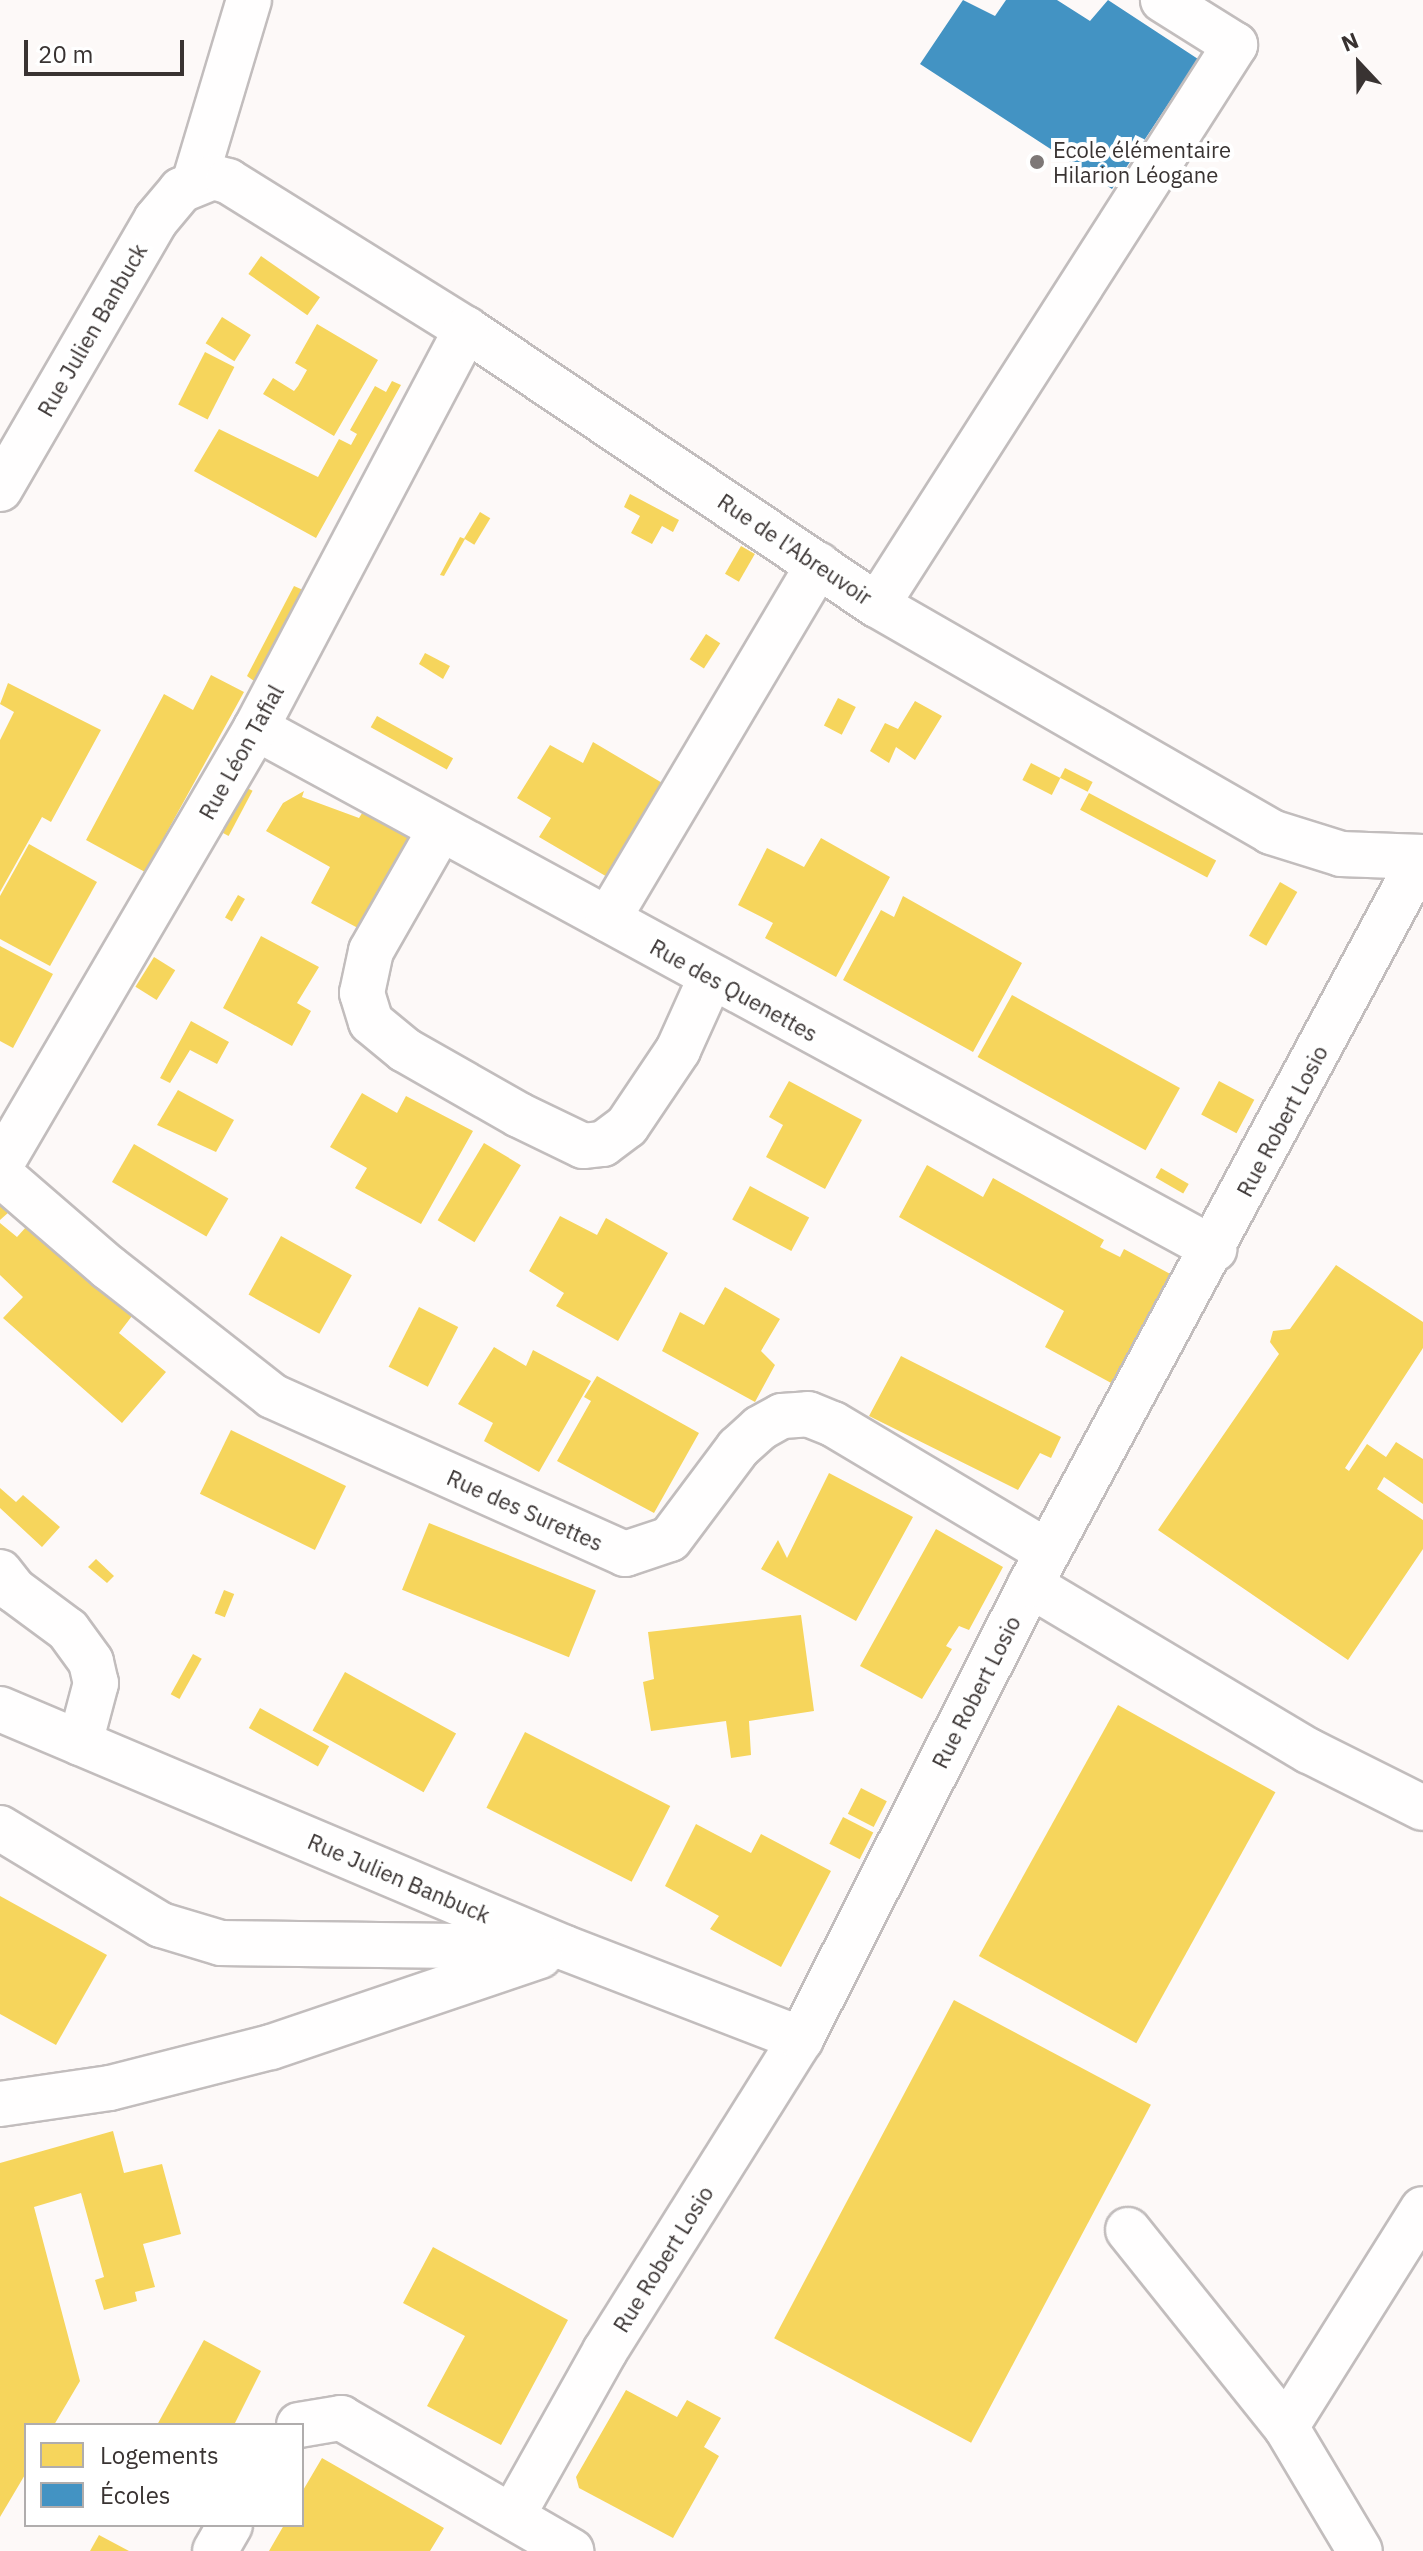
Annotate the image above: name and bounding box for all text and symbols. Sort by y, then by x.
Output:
scale bar [28,24,188,74]
north arrow [1319,24,1399,104]
text: N [1337,25,1363,58]
text: 20 m [38,38,93,70]
place label: Ecole élémentaire Hilarion Léogane [1053,136,1231,188]
marker: Ecole élémentaire Hilarion Léogane [1028,153,1046,171]
street label: Rue Julien Banbuck [32,239,152,421]
street label: Rue de l'Abreuvoir [713,488,877,610]
street label: Rue Léon Tafial [193,680,289,824]
street label: Rue des Quenettes [646,933,822,1047]
street label: Rue Robert Losio [1231,1041,1333,1201]
street label: Rue des Surettes [443,1464,607,1556]
street label: Rue Robert Losio [926,1611,1026,1773]
street label: Rue Julien Banbuck [304,1828,494,1928]
street label: Rue Robert Losio [607,2181,719,2337]
legend [24,2423,304,2527]
text: Logements [100,2439,219,2471]
text: Écoles [100,2479,171,2511]

